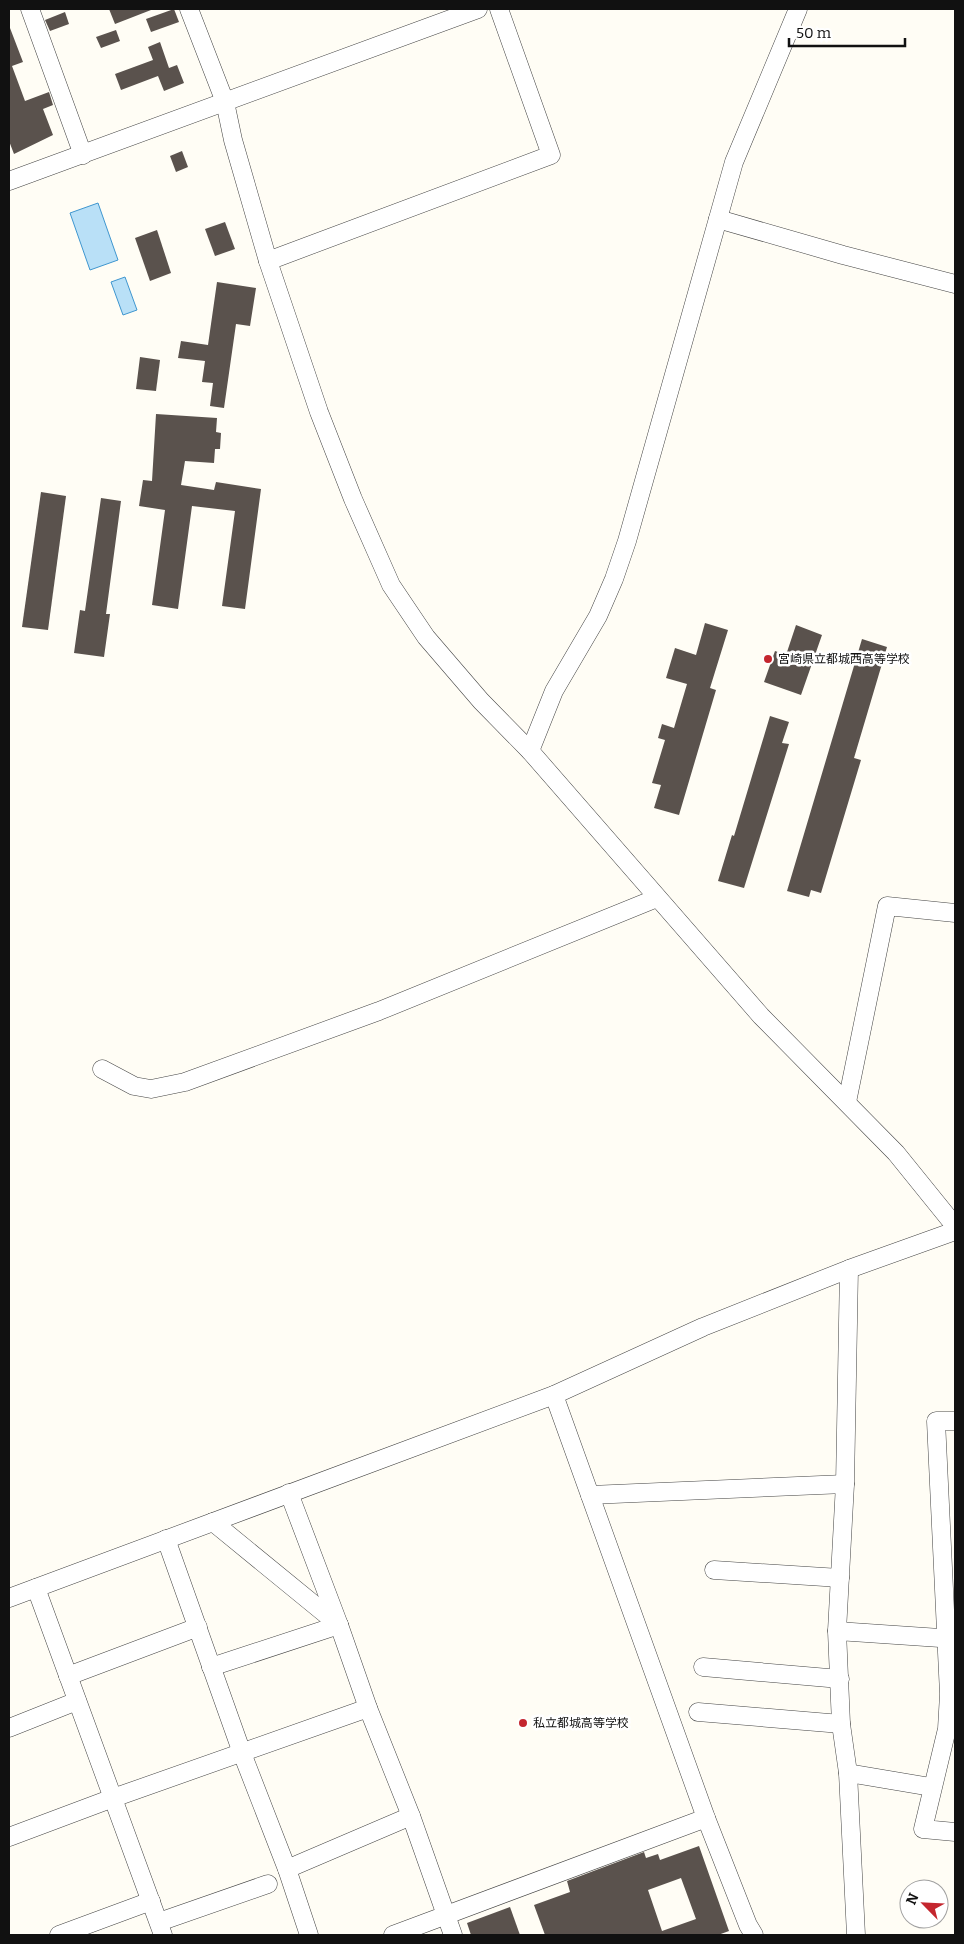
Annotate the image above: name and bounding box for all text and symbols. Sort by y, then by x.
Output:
scale bar [789,15,905,47]
text: 50 m [796,24,832,42]
place label: 宮崎県立都城西高等学校 [778,652,910,666]
marker: 宮崎県立都城西高等学校 [762,653,774,665]
place label: 私立都城高等学校 [533,1716,629,1730]
marker: 私立都城高等学校 [517,1717,529,1729]
north arrow [899,1879,949,1929]
text: N [903,1890,923,1907]

